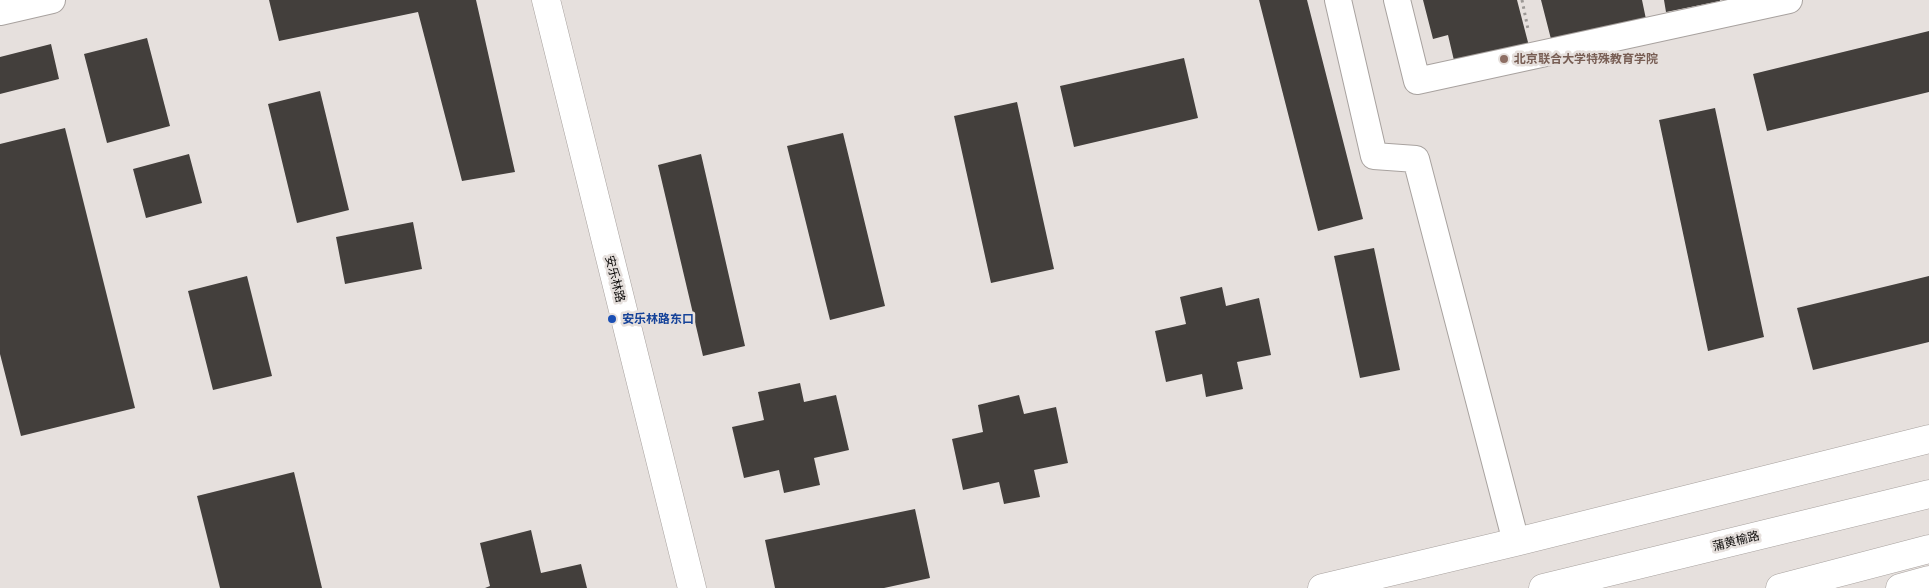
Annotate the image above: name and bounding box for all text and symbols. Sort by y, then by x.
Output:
place label: 北京联合大学特殊教育学院 [1514,52,1658,66]
marker: 北京联合大学特殊教育学院 [1498,53,1510,65]
street label: 安乐林路 [602,254,628,304]
place label: 安乐林路东口 [622,312,694,326]
marker: 安乐林路东口 [606,313,618,325]
street label: 蒲黄榆路 [1711,528,1761,554]

